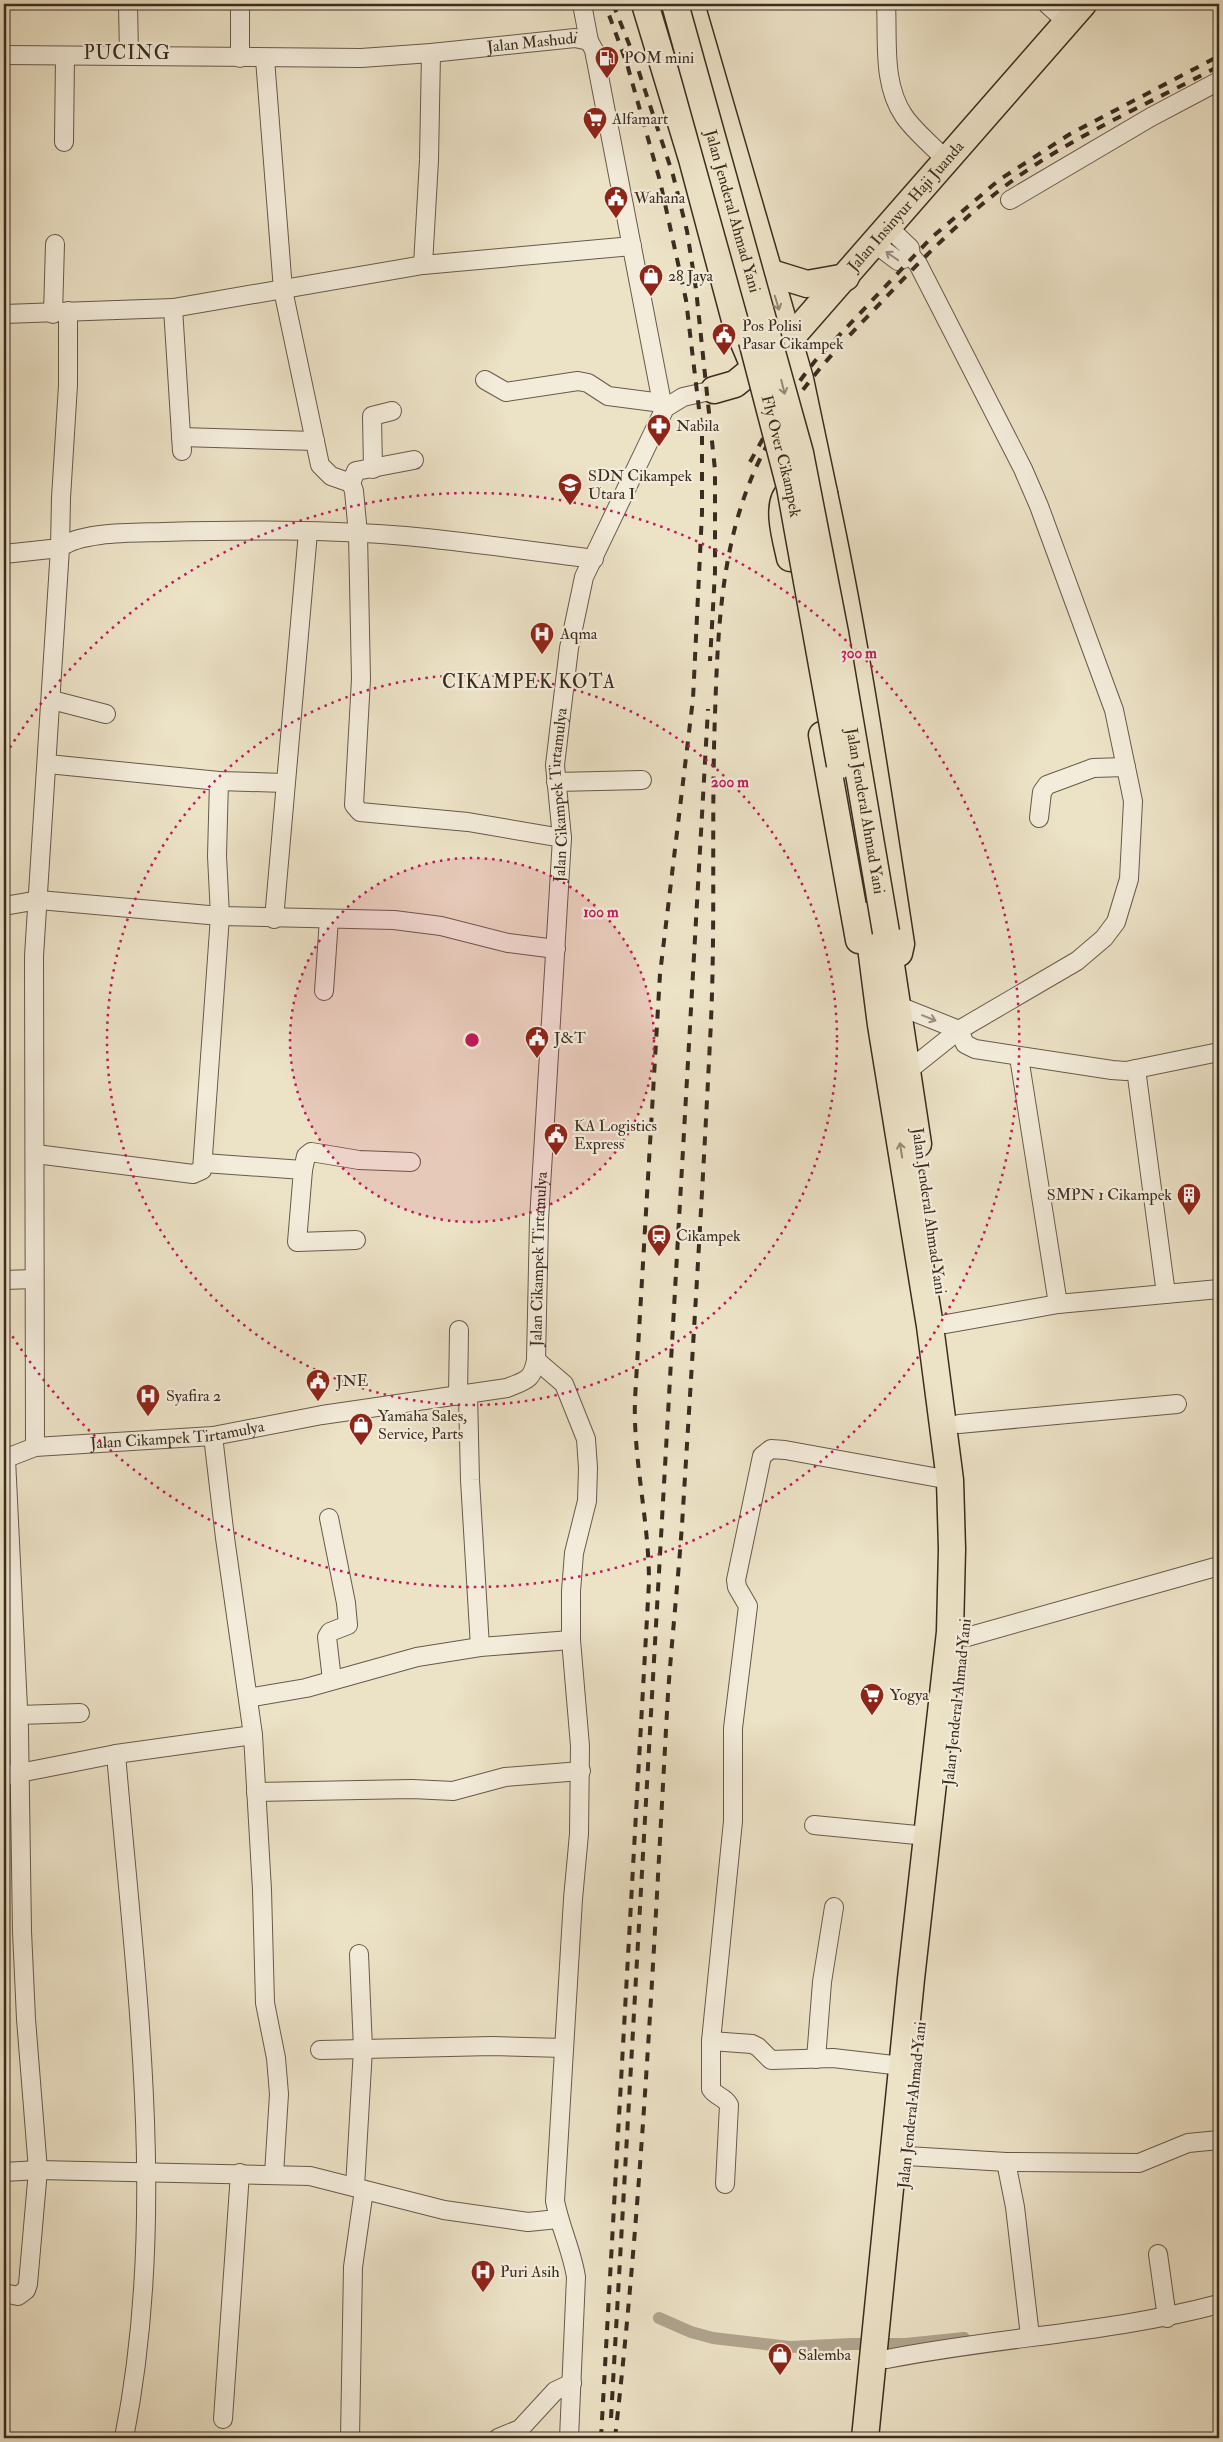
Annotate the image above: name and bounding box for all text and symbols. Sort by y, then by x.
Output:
street label: Jalan Mashudi [485,28,580,58]
district label: PUCING [83,41,171,65]
fuel station icon: POM mini [594,45,620,79]
place label: POM mini [624,48,694,68]
supermarket icon: Alfamart [582,106,608,140]
place label: Alfamart [611,109,668,129]
street label: Jalan Jenderal Ahmad Yani [699,126,765,295]
street label: Jalan Insinyur Haji Juanda [843,137,969,277]
public building icon: Wahana [603,185,629,219]
place label: Wahana [633,188,686,208]
one-way arrow [885,251,899,261]
shop icon: 28 Jaya [638,263,664,297]
place label: 28 Jaya [668,266,714,287]
one-way arrow [773,294,783,310]
place label: Pos Polisi Pasar Cikampek [742,316,844,355]
public building icon: Pos Polisi Pasar Cikampek [711,322,737,356]
one-way arrow [779,379,788,395]
street label: Fly Over Cikampek [757,393,805,519]
pharmacy icon: Nabila [646,413,672,447]
place label: Nabila [676,416,720,436]
place label: SDN Cikampek Utara I [588,466,692,504]
school or university icon: SDN Cikampek Utara I [557,472,583,506]
hospital icon: Aqma [529,621,555,655]
place label: Aqma [559,624,598,644]
text: 300 m [841,644,877,663]
district label: CIKAMPEK KOTA [442,670,616,694]
street label: Jalan Cikampek Tirtamulya [545,706,572,884]
street label: Jalan Jenderal Ahmad Yani [840,725,889,896]
text: 200 m [711,773,749,792]
text: 100 m [583,903,619,922]
one-way arrow [921,1014,936,1023]
public building icon: J&T [524,1025,550,1059]
place label: J&T [553,1028,586,1049]
centre of rings [463,1031,481,1049]
place label: KA Logistics Express [574,1116,657,1155]
public building icon: KA Logistics Express [543,1122,569,1156]
street label: Jalan Jenderal Ahmad Yani [906,1125,951,1296]
one-way arrow [896,1142,906,1158]
street label: Jalan Cikampek Tirtamulya [526,1171,552,1348]
building icon: SMPN 1 Cikampek [1176,1182,1202,1216]
place label: SMPN 1 Cikampek [1047,1185,1172,1206]
station icon: Cikampek [646,1223,672,1257]
place label: Cikampek [676,1226,741,1247]
public building icon: JNE [305,1368,331,1402]
place label: JNE [335,1371,368,1392]
hospital icon: Syafira 2 [135,1383,161,1417]
place label: Syafira 2 [166,1386,221,1406]
place label: Yamaha Sales, Service, Parts [378,1406,467,1444]
shop icon: Yamaha Sales, Service, Parts [348,1412,374,1446]
street label: Jalan Cikampek Tirtamulya [89,1416,266,1455]
street label: Jalan Jenderal Ahmad Yani [938,1617,977,1788]
supermarket icon: Yogya [859,1682,885,1716]
place label: Yogya [890,1685,929,1705]
street label: Jalan Jenderal Ahmad Yani [893,2020,932,2191]
hospital icon: Puri Asih [470,2259,496,2293]
place label: Puri Asih [500,2262,560,2282]
shop icon: Salemba [767,2342,793,2376]
place label: Salemba [798,2345,851,2365]

